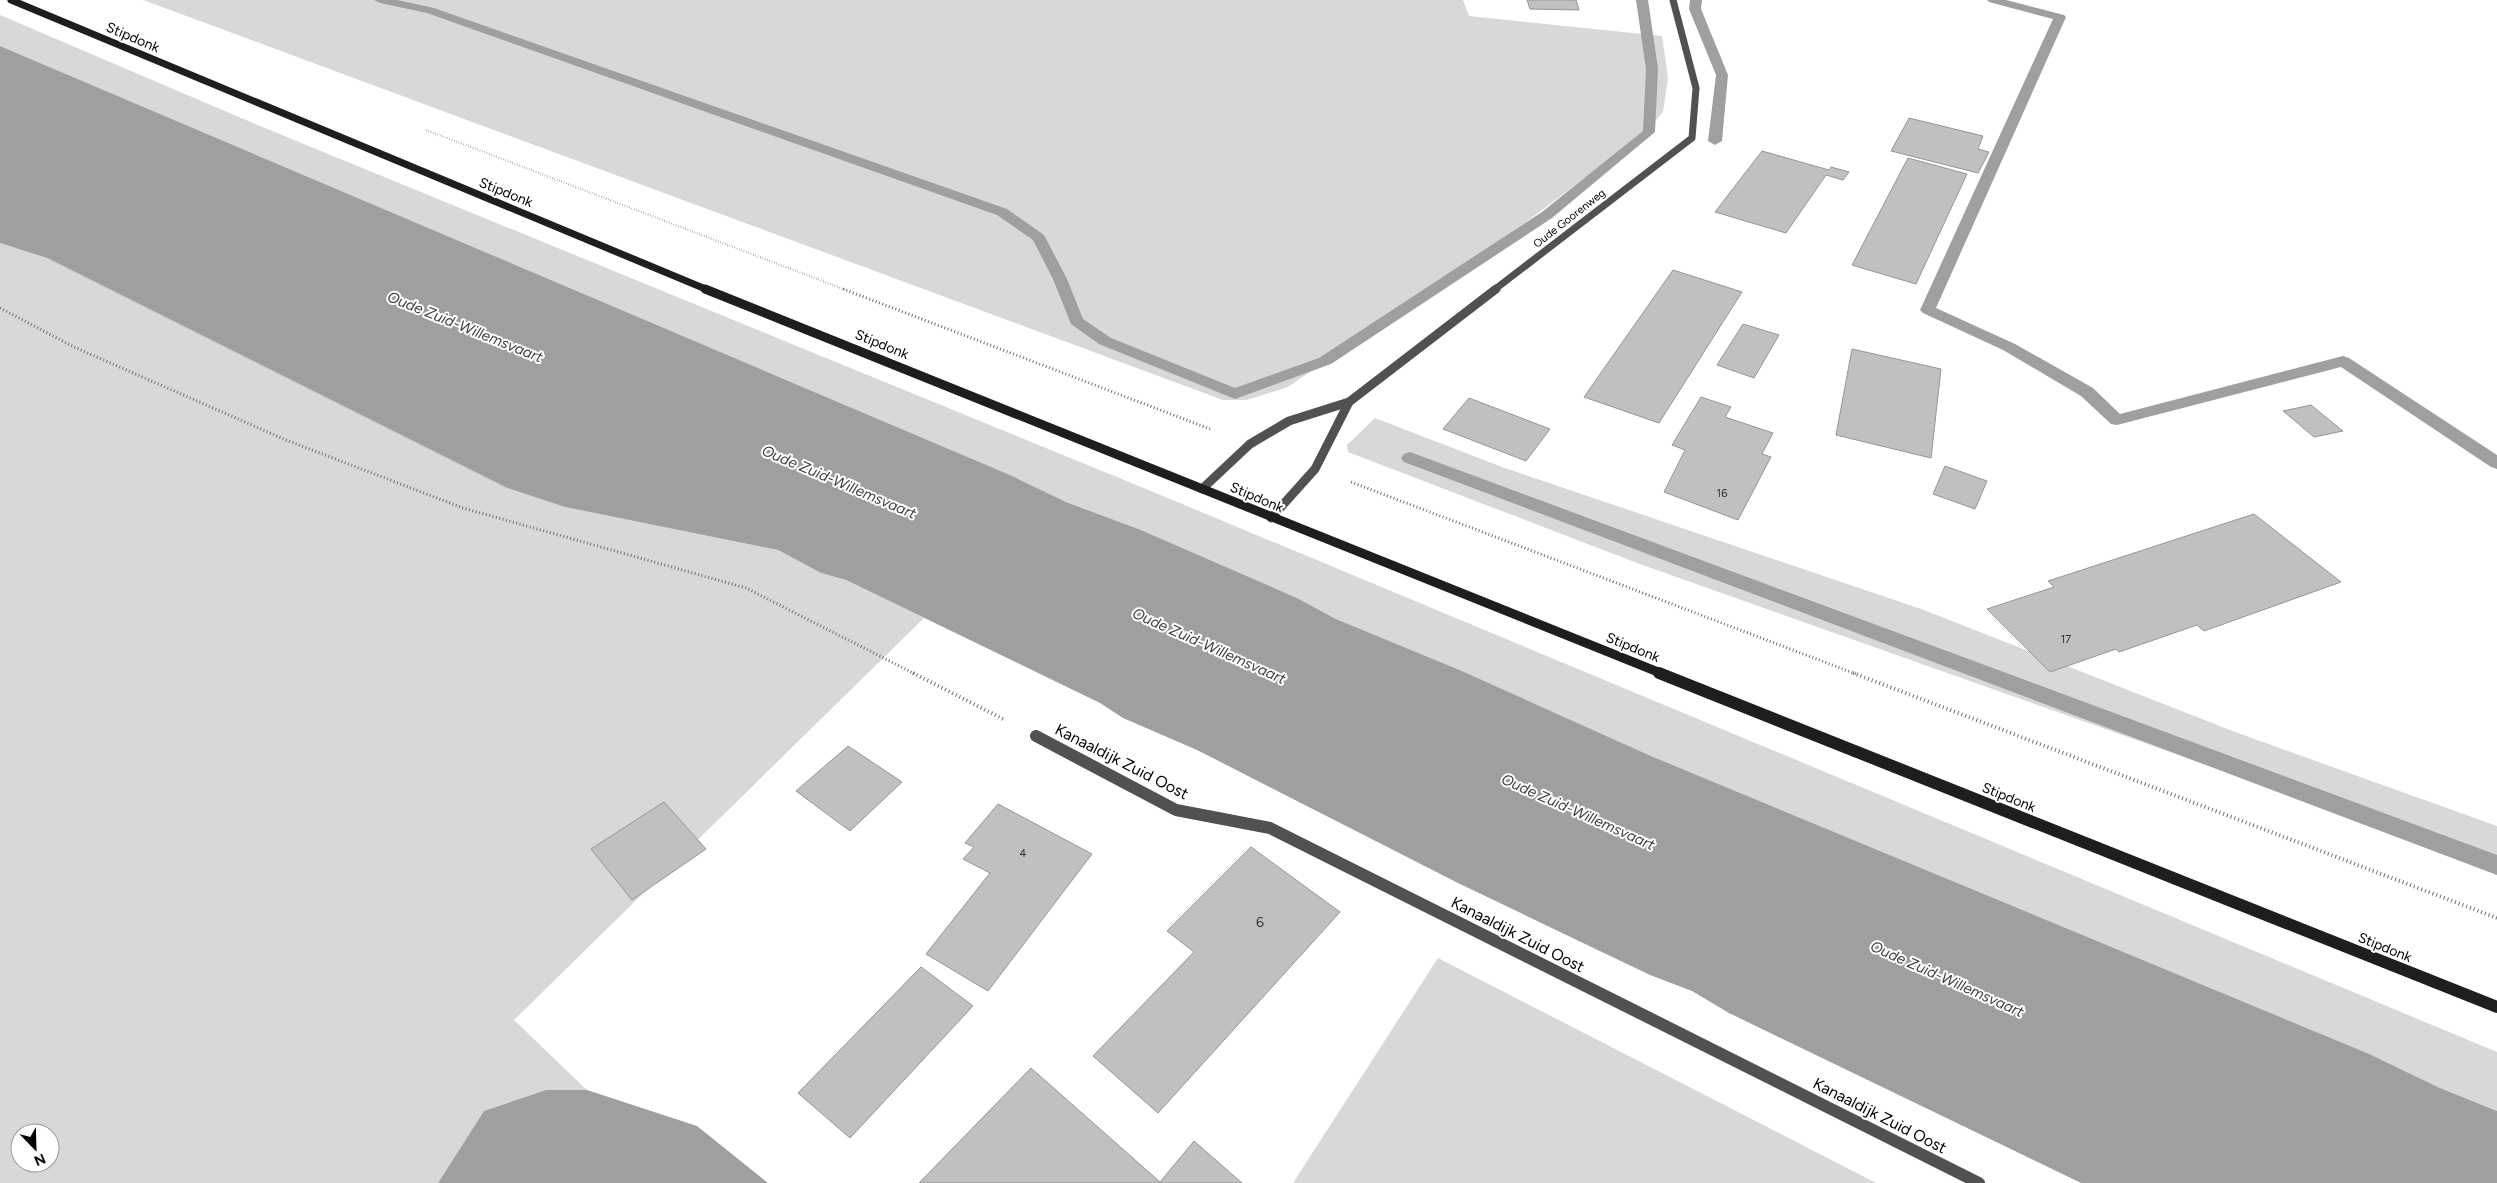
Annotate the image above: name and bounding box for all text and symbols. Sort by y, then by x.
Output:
street label: Stipdonk [104,19,162,56]
street label: Stipdonk [477,174,535,211]
street label: Oude Goorenweg [1531,186,1608,251]
water label: Oude Zuid-Willemsvaart [385,288,546,367]
street label: Stipdonk [853,326,911,363]
water label: Oude Zuid-Willemsvaart [759,441,919,523]
street label: Stipdonk [1228,479,1286,516]
house number: 16 [1717,487,1727,500]
water label: Oude Zuid-Willemsvaart [1130,604,1289,688]
street label: Stipdonk [1604,629,1662,666]
house number: 17 [2061,633,2071,646]
street label: Kanaaldijk Zuid Oost [1052,720,1192,803]
water label: Oude Zuid-Willemsvaart [1499,770,1658,854]
street label: Stipdonk [1980,779,2038,816]
house number: 4 [1020,847,1027,860]
street label: Kanaaldijk Zuid Oost [1448,893,1588,976]
house number: 6 [1256,914,1264,931]
street label: Stipdonk [2356,929,2414,966]
water label: Oude Zuid-Willemsvaart [1868,937,2027,1021]
street label: Kanaaldijk Zuid Oost [1810,1074,1950,1157]
north arrow [10,1123,60,1173]
text: N [32,1150,48,1169]

